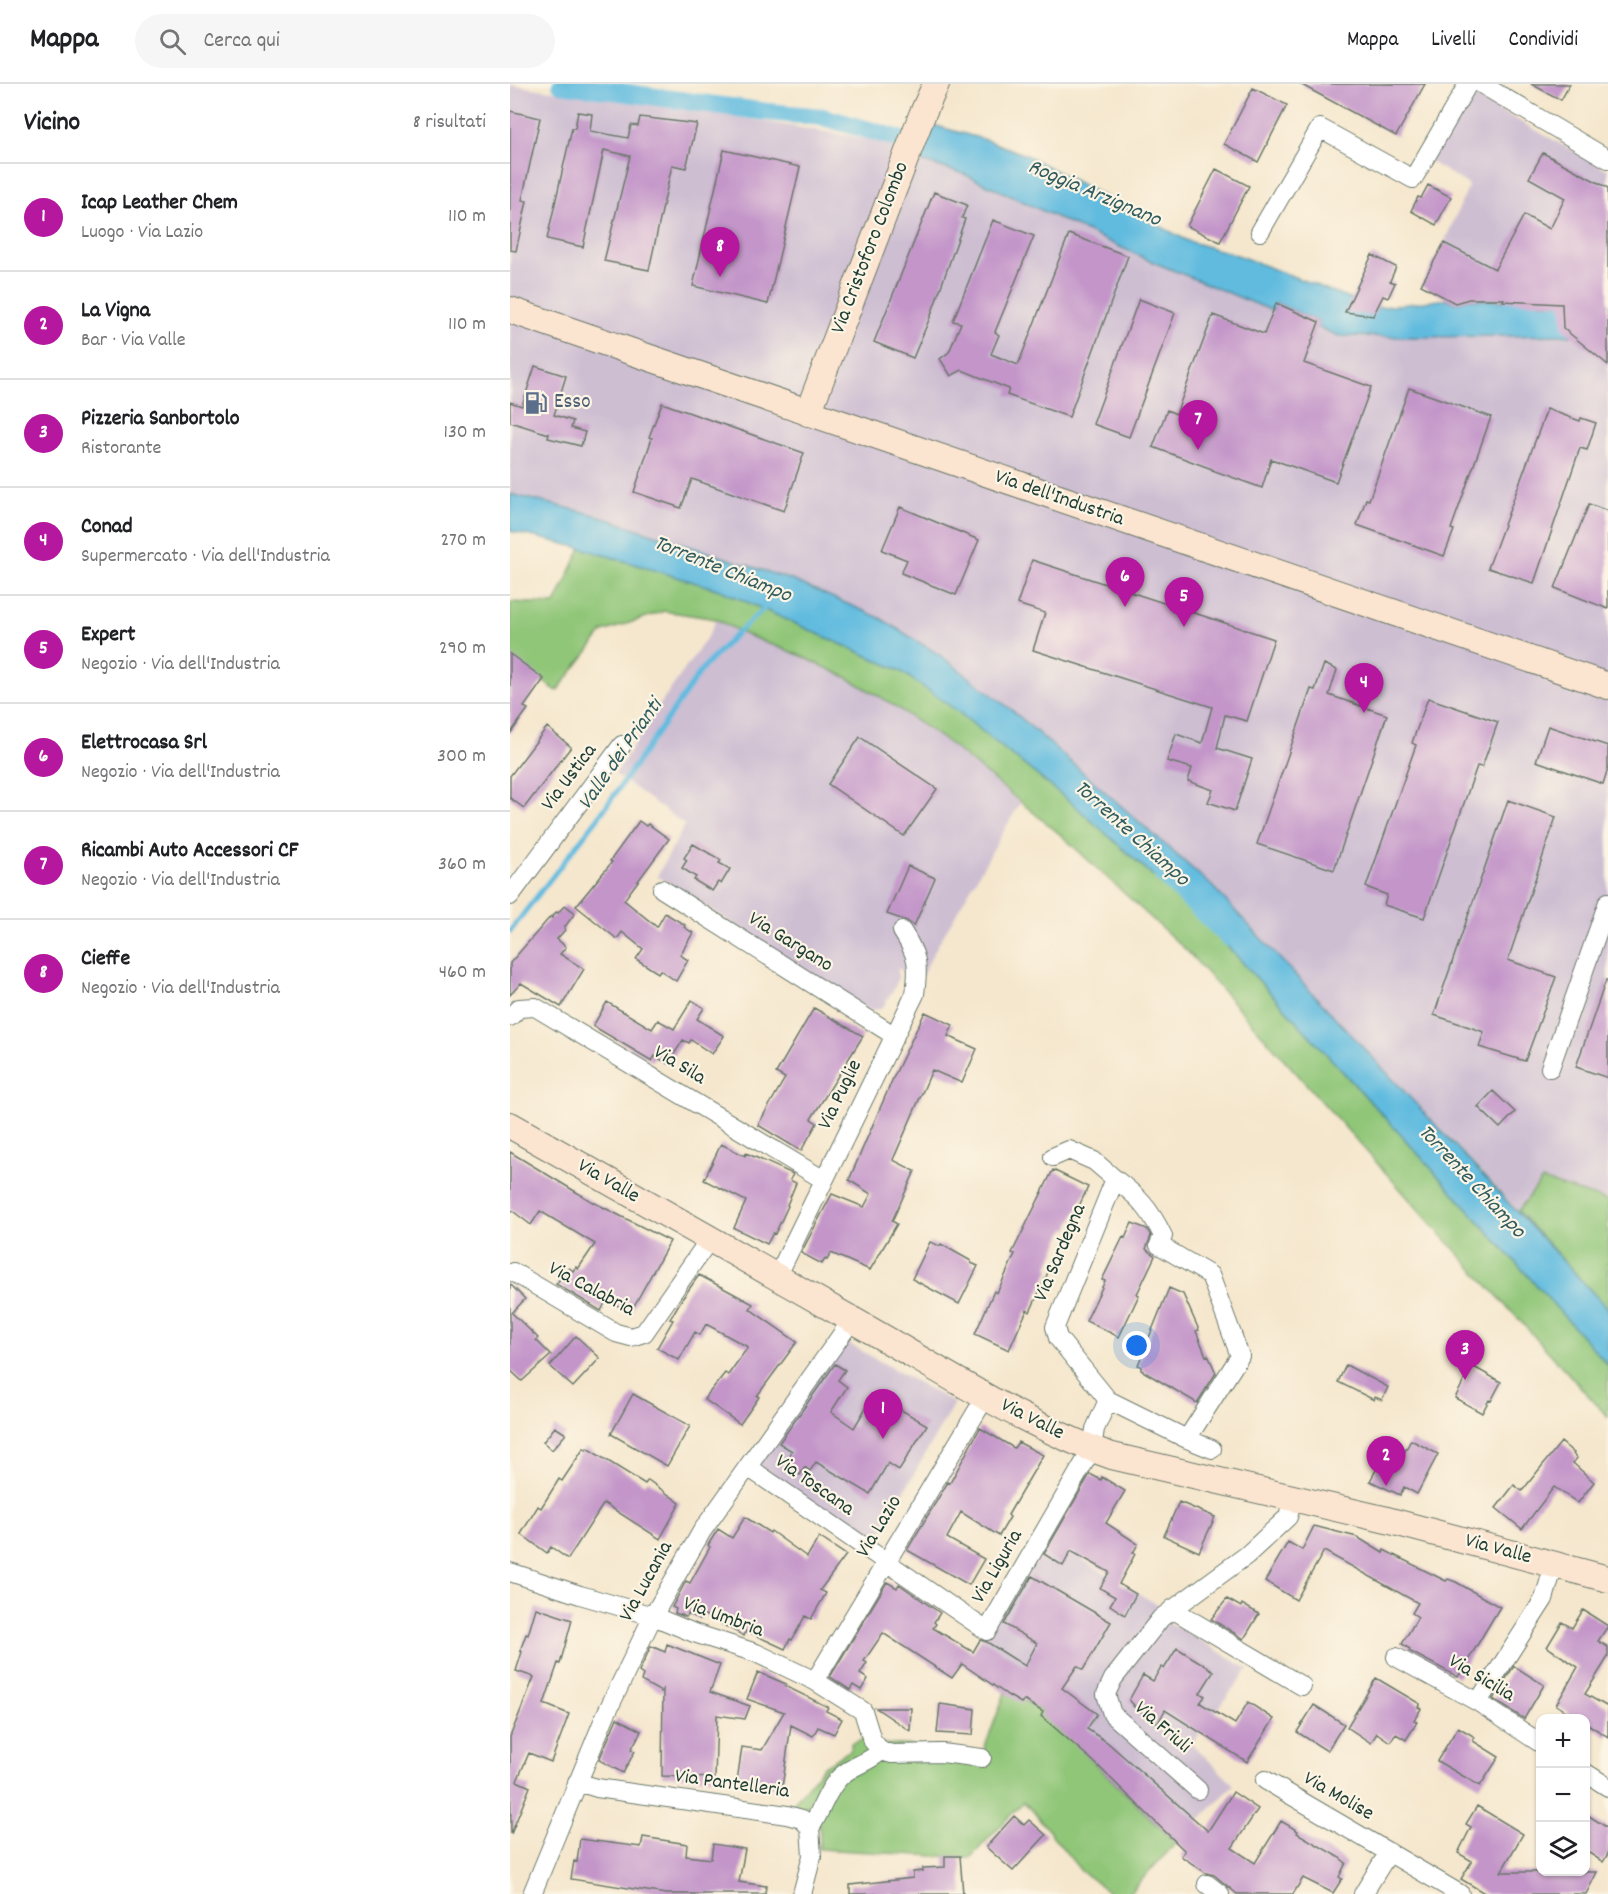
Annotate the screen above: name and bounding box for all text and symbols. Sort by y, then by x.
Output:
search box [135,14,555,68]
text: Mappa [30,21,99,61]
icon: search [156,25,189,58]
text: Cerca qui [204,26,280,57]
text: Mappa [1347,26,1398,56]
text: Livelli [1431,26,1476,56]
text: Condividi [1509,26,1578,56]
text: Vicino [24,105,80,142]
text: 8 risultati [413,109,486,137]
water label: Roggia Arzignano [1023,152,1166,236]
street label: Via Cristoforo Colombo [824,158,918,338]
text: Icap Leather Chem [81,188,238,219]
text: 1 [41,203,46,231]
text: 110 m [448,203,486,231]
text: Luogo · Via Lazio [81,219,203,247]
pin: 8 [700,228,740,277]
text: La Vigna [81,296,150,327]
text: 2 [39,311,48,339]
text: 110 m [448,311,486,339]
text: Bar · Via Valle [81,327,186,355]
place label: Esso [554,388,591,418]
fuel station icon: Esso [523,390,549,416]
pin: 7 [1178,400,1218,450]
text: Pizzeria Sanbortolo [81,404,240,435]
text: 3 [39,419,48,447]
text: 130 m [444,419,486,447]
text: Ristorante [81,435,161,463]
street label: Via dell'Industria [990,463,1129,536]
text: Conad [81,512,132,543]
text: 4 [39,527,48,555]
text: 270 m [440,527,486,555]
water label: Torrente Chiampo [649,528,797,612]
text: Supermercato · Via dell'Industria [81,543,330,571]
pin: 6 [1106,558,1144,607]
pin: 5 [1164,578,1204,627]
text: Expert [81,620,135,651]
text: 5 [39,635,48,663]
text: 290 m [439,635,486,663]
text: Negozio · Via dell'Industria [81,651,280,679]
pin: 4 [1344,664,1384,713]
water label: Valle dei Prianti [571,690,673,817]
text: Elettrocasa Srl [81,728,207,759]
street label: Via Ustica [535,737,606,818]
text: 6 [39,743,48,771]
text: 300 m [437,743,486,771]
text: Negozio · Via dell'Industria [81,759,280,787]
water label: Torrente Chiampo [1066,774,1196,895]
text: Ricambi Auto Accessori CF [81,836,299,867]
text: 7 [40,851,47,879]
text: 360 m [438,851,486,879]
text: Negozio · Via dell'Industria [81,867,280,895]
street label: Via Gargano [742,905,838,981]
text: Cieffe [81,944,130,975]
text: 8 [39,959,48,987]
text: 460 m [439,959,486,987]
text: Negozio · Via dell'Industria [81,975,280,1003]
street label: Via Sila [647,1039,712,1094]
street label: Via Puglie [811,1055,871,1135]
water label: Torrente Chiampo [1410,1118,1533,1247]
street label: Via Valle [571,1152,645,1212]
street label: Via Sardegna [1027,1199,1095,1306]
street label: Via Calabria [542,1255,641,1326]
pin: 3 [1446,1330,1484,1380]
your location [1122,1331,1151,1360]
pin: 1 [864,1390,902,1439]
street label: Via Valle [995,1391,1069,1449]
pin: 2 [1366,1436,1406,1486]
street label: Via Toscana [768,1448,861,1525]
street label: Via Lazio [850,1490,910,1564]
street label: Via Liguria [965,1524,1032,1609]
street label: Via Valle [1461,1527,1535,1573]
street label: Via Lucania [613,1535,682,1628]
street label: Via Umbria [679,1590,769,1647]
street label: Via Sicilia [1442,1647,1521,1711]
street label: Via Friuli [1127,1695,1197,1762]
map controls [1536,1714,1590,1876]
button: + [1536,1714,1590,1768]
street label: Via Pantelleria [673,1762,792,1808]
street label: Via Molise [1297,1765,1379,1829]
button: − [1536,1768,1590,1822]
button: layers [1536,1822,1590,1876]

